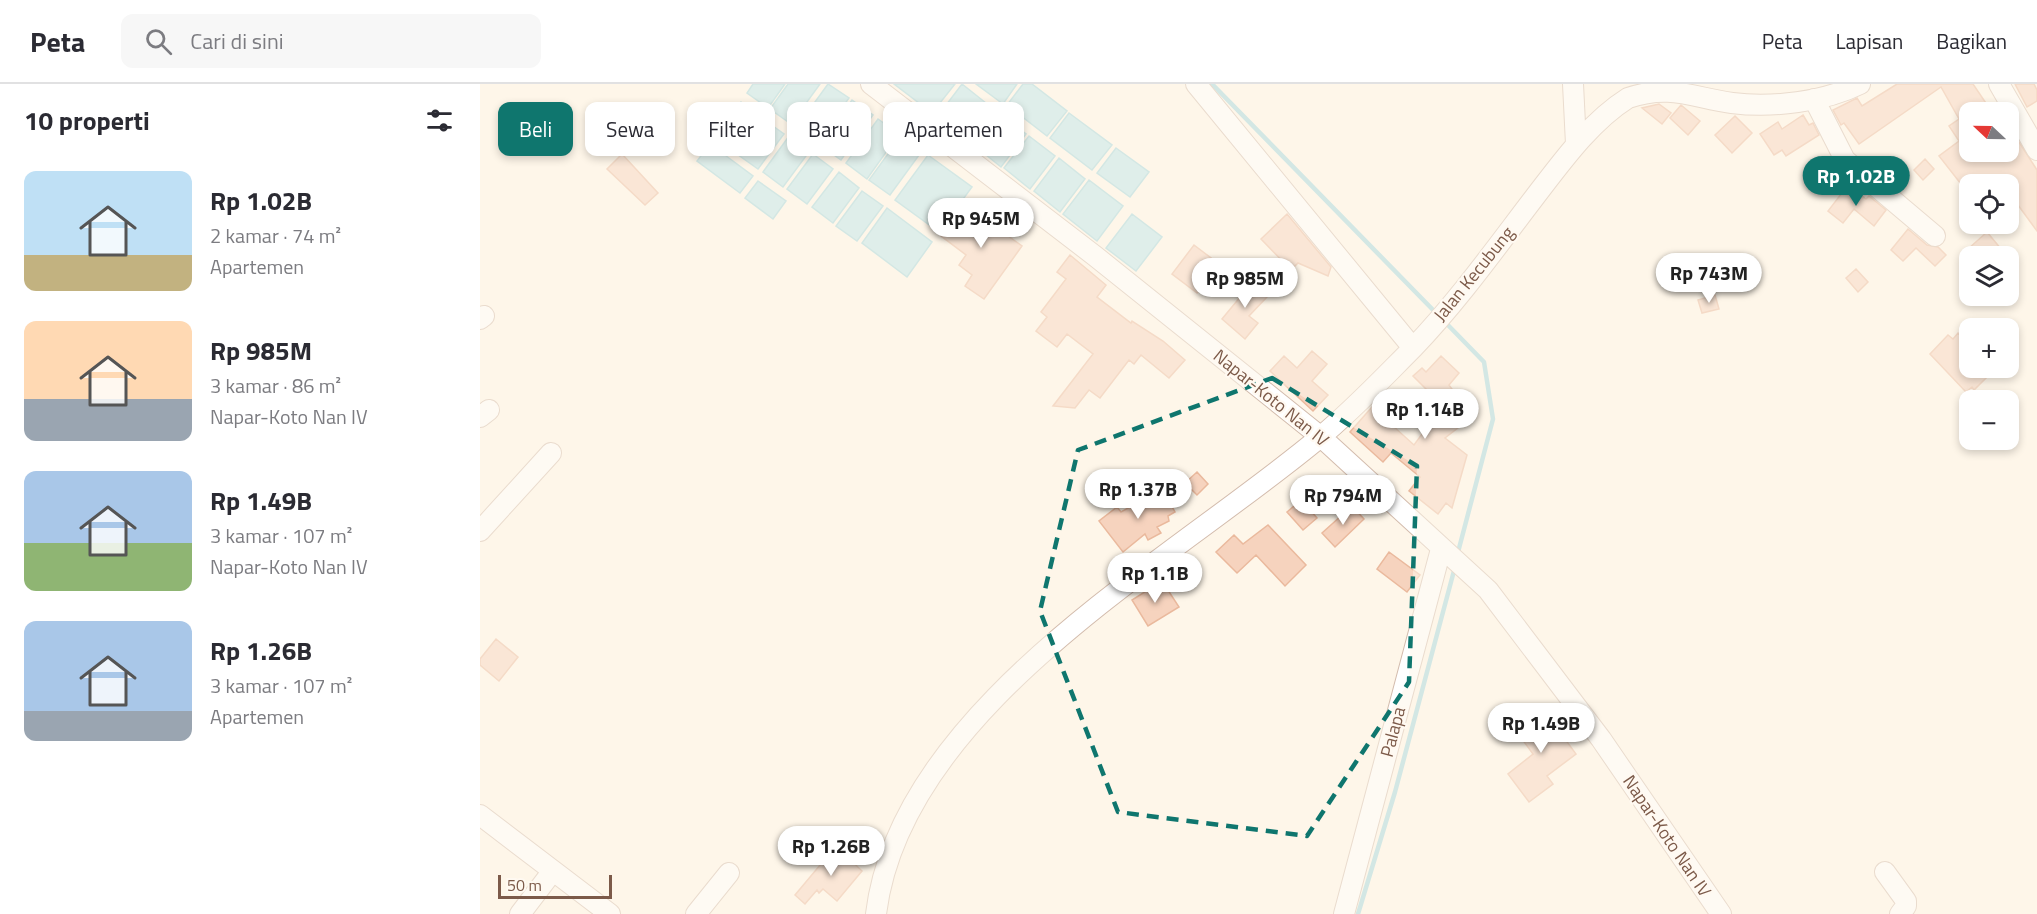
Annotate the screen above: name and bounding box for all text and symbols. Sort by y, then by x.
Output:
search box [121,14,541,68]
text: Peta [30,20,85,63]
text: Cari di sini [190,24,284,58]
icon: search [142,25,175,58]
text: Peta [1762,25,1803,57]
text: Lapisan [1836,25,1903,57]
text: Bagikan [1936,25,2007,57]
text: 10 properti [24,101,150,140]
chip: Beli [498,102,573,156]
chip: Sewa [585,102,675,156]
chip: Filter [687,102,775,156]
chip: Baru [787,102,871,156]
chip: Apartemen [883,102,1024,156]
north arrow [1959,102,2019,162]
map controls [1959,102,2019,450]
icon: filters [423,104,456,137]
pin: Rp 1.02B [1794,156,1918,207]
text: Rp 1.02B [1817,160,1895,191]
button: locate [1959,174,2019,234]
text: Rp 1.02B [210,181,312,220]
icon: home [72,195,144,267]
pin: Rp 945M [926,198,1036,249]
text: Rp 945M [942,202,1020,233]
text: 2 kamar · 74 m² [210,220,341,251]
street label: Jalan Kecubung [1427,220,1520,327]
button: layers [1959,246,2019,306]
text: Apartemen [210,251,304,282]
pin: Rp 743M [1654,253,1764,304]
text: Rp 743M [1670,257,1748,288]
pin: Rp 985M [1190,258,1300,309]
text: Rp 985M [1206,262,1284,293]
button: + [1959,318,2019,378]
text: Rp 985M [210,331,312,370]
street label: Napar-Koto Nan IV [1208,342,1335,453]
icon: home [72,345,144,417]
text: 3 kamar · 86 m² [210,370,341,401]
pin: Rp 1.14B [1363,389,1487,440]
button: − [1959,390,2019,450]
text: Rp 1.14B [1386,393,1464,424]
text: Napar-Koto Nan IV [210,401,368,432]
pin: Rp 1.37B [1076,469,1200,520]
text: Rp 1.37B [1099,473,1177,504]
pin: Rp 794M [1288,475,1398,526]
text: Rp 794M [1304,479,1382,510]
text: Rp 1.49B [210,481,312,520]
icon: home [72,495,144,567]
text: 3 kamar · 107 m² [210,520,352,551]
text: Napar-Koto Nan IV [210,551,368,582]
pin: Rp 1.1B [1100,553,1210,604]
text: Rp 1.1B [1121,557,1189,588]
text: Rp 1.26B [210,631,312,670]
icon: home [72,645,144,717]
text: 3 kamar · 107 m² [210,670,352,701]
text: Apartemen [210,701,304,732]
pin: Rp 1.49B [1479,703,1603,754]
street label: Palapa [1373,704,1412,760]
text: Rp 1.49B [1502,707,1580,738]
street label: Napar-Koto Nan IV [1617,769,1719,903]
pin: Rp 1.26B [769,826,893,877]
text: Rp 1.26B [792,830,870,861]
scale bar [498,872,612,900]
text: 50 m [507,873,542,897]

